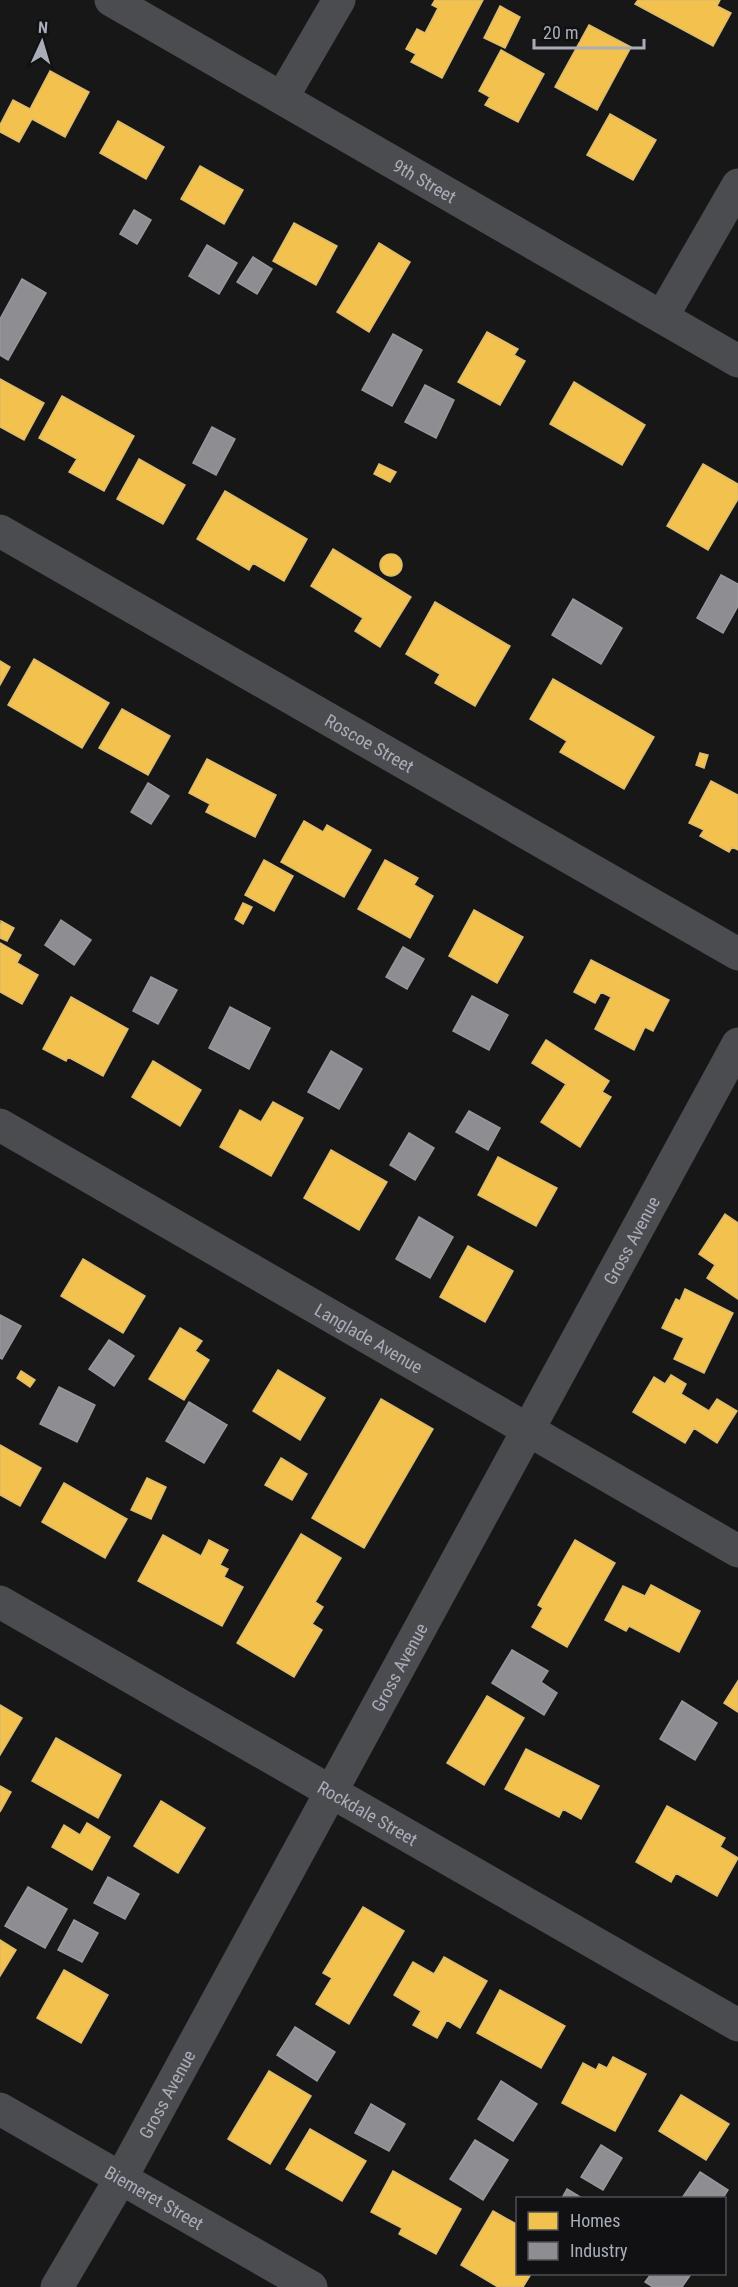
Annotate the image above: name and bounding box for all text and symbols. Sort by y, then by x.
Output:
north arrow [12,12,72,72]
scale bar [534,12,644,50]
text: N [37,18,49,37]
text: 20 m [543,22,578,43]
street label: 9th Street [389,154,460,207]
street label: Roscoe Street [321,709,418,777]
street label: Gross Avenue [599,1192,664,1288]
street label: Langlade Avenue [311,1299,427,1377]
street label: Gross Avenue [366,1619,431,1715]
street label: Rockdale Street [314,1776,421,1850]
street label: Gross Avenue [134,2046,199,2142]
street label: Biemeret Street [102,2161,207,2234]
legend [516,2197,726,2275]
text: Homes [570,2210,620,2231]
text: Industry [570,2240,628,2261]

